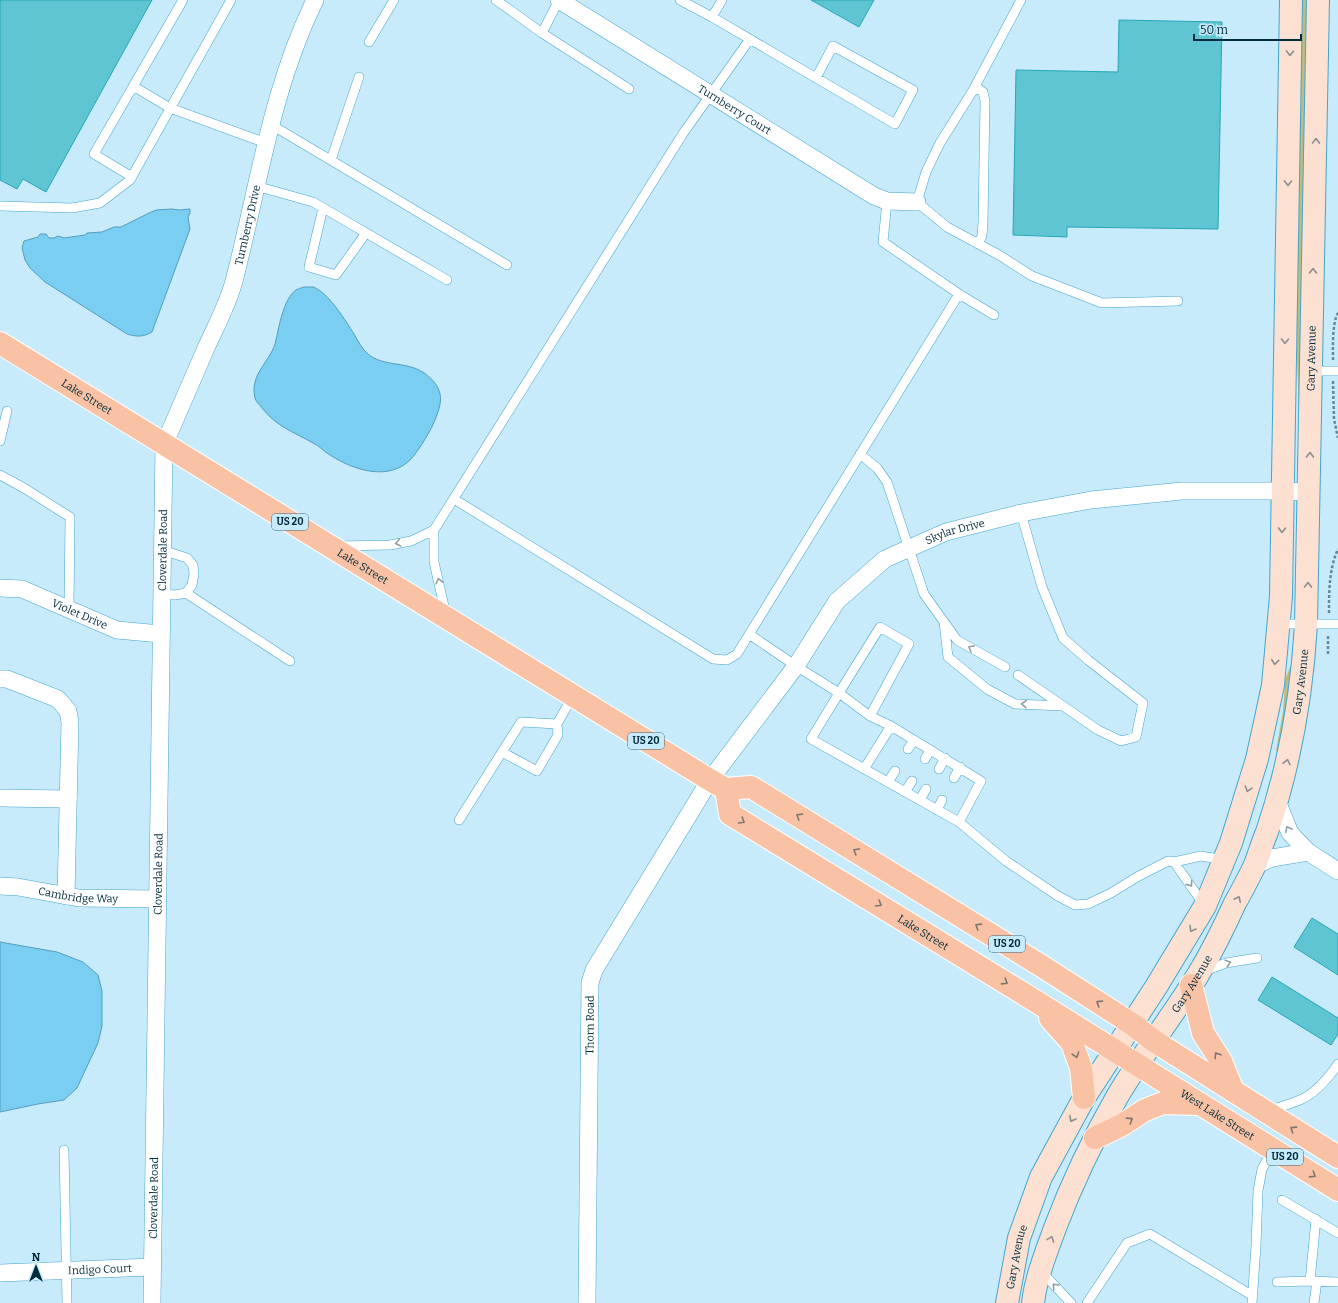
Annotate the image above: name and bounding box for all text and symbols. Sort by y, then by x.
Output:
scale bar [1194,16,1301,42]
text: 50 m [1200,23,1229,37]
one-way arrow [1286,50,1294,56]
street label: Turnberry Court [696,82,774,137]
one-way arrow [1311,138,1320,144]
one-way arrow [1284,180,1292,186]
street label: Turnberry Drive [232,184,263,267]
one-way arrow [1309,268,1317,274]
street label: Gary Avenue [1304,325,1318,391]
one-way arrow [1281,338,1289,344]
street label: Lake Street [59,376,115,417]
one-way arrow [1306,452,1314,458]
street label: Cloverdale Road [155,509,170,591]
road number: US 20 [272,514,308,530]
street label: Skylar Drive [923,516,986,547]
one-way arrow [1278,527,1286,533]
one-way arrow [394,539,401,547]
street label: Lake Street [335,546,391,587]
one-way arrow [435,578,443,584]
one-way arrow [1304,582,1312,588]
street label: Violet Drive [50,596,110,632]
one-way arrow [968,645,975,652]
street label: Gary Avenue [1290,649,1311,716]
one-way arrow [1271,659,1280,665]
one-way arrow [1021,700,1027,709]
road number: US 20 [628,733,664,749]
one-way arrow [1283,759,1291,766]
one-way arrow [1244,786,1253,793]
one-way arrow [796,813,803,821]
one-way arrow [738,816,745,824]
one-way arrow [1286,826,1293,833]
street label: Cloverdale Road [151,832,165,915]
one-way arrow [853,848,860,856]
one-way arrow [1185,880,1193,887]
street label: Cambridge Way [37,884,118,905]
one-way arrow [1233,895,1241,903]
one-way arrow [875,900,882,907]
street label: Lake Street [896,912,951,953]
one-way arrow [975,923,982,931]
one-way arrow [1189,925,1196,932]
road number: US 20 [989,936,1025,952]
street label: Gary Avenue [1169,953,1215,1015]
one-way arrow [1224,959,1231,967]
one-way arrow [1001,977,1008,985]
street label: Thorn Road [583,995,596,1055]
one-way arrow [1096,1000,1103,1008]
one-way arrow [1071,1051,1080,1058]
one-way arrow [1214,1052,1222,1059]
street label: West Lake Street [1178,1087,1257,1143]
one-way arrow [1069,1115,1076,1122]
one-way arrow [1125,1118,1132,1125]
one-way arrow [1290,1126,1297,1133]
road number: US 20 [1267,1149,1303,1165]
street label: Cloverdale Road [146,1156,161,1239]
one-way arrow [1309,1170,1316,1177]
street label: Gary Avenue [1003,1223,1030,1290]
one-way arrow [1046,1235,1055,1242]
north arrow [16,1247,56,1287]
text: N [32,1251,41,1264]
street label: Indigo Court [68,1261,132,1277]
one-way arrow [1053,1283,1060,1291]

